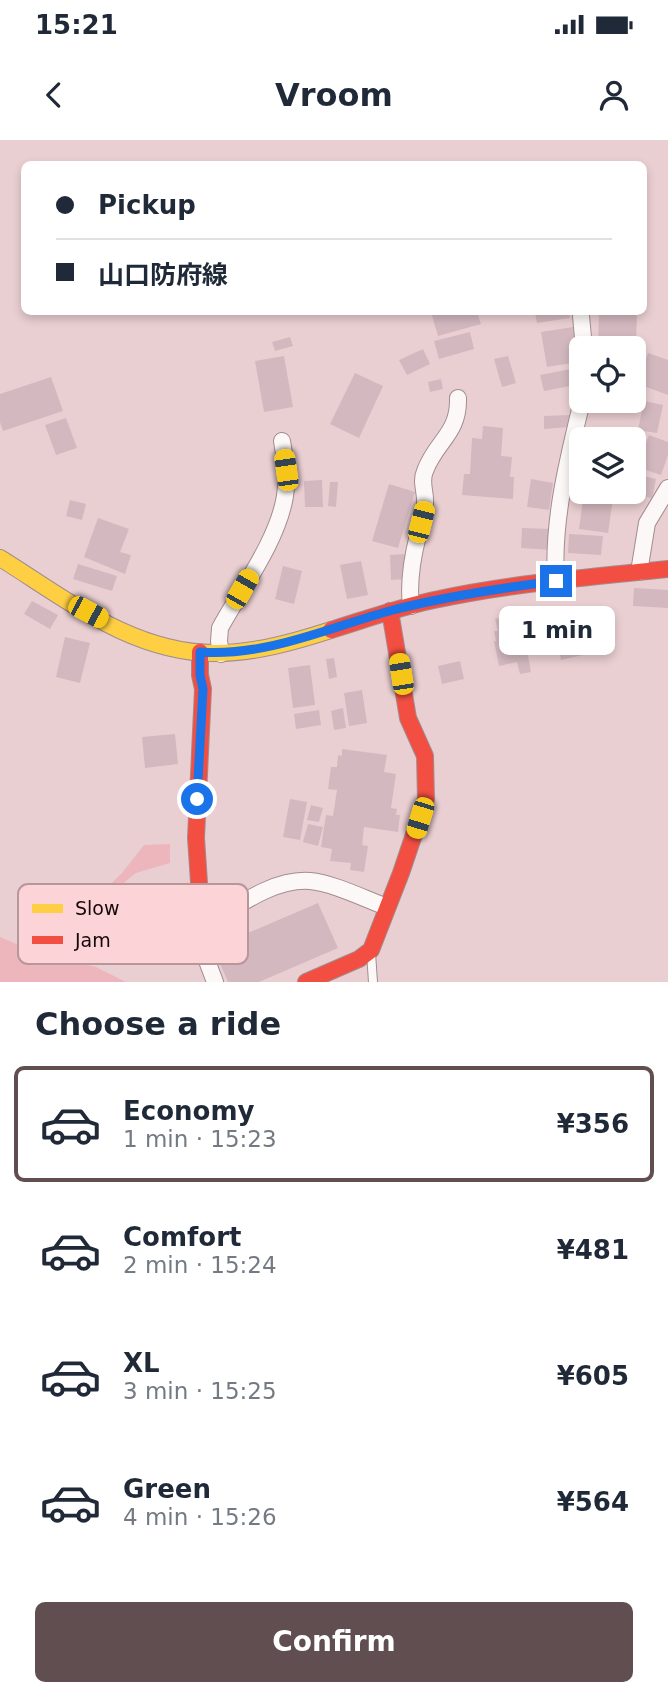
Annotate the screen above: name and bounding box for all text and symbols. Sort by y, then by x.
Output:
text: 15:21 [35,10,118,40]
icon: back [35,76,73,114]
text: Vroom [275,76,393,114]
icon: person [595,76,633,114]
text: Pickup [98,190,196,220]
text: 山口防府線 [98,260,228,290]
map controls [569,336,646,504]
button: locate [569,336,646,413]
button: layers [569,427,646,504]
car [273,448,300,492]
car [406,499,437,545]
route end [540,565,572,597]
car [223,566,262,612]
car [65,593,112,631]
callout: 1 min [498,606,614,654]
text: 1 min [521,617,593,643]
car [388,652,415,696]
route start [181,783,213,815]
car [404,795,437,841]
legend [18,884,248,964]
text: Slow [75,897,120,919]
text: Jam [74,929,111,951]
text: Choose a ride [35,1005,281,1043]
icon: car [39,1093,102,1156]
text: Economy [123,1096,254,1126]
text: ¥356 [557,1109,629,1139]
text: 1 min · 15:23 [123,1126,277,1152]
icon: car [39,1219,102,1282]
text: Comfort [123,1222,241,1252]
text: ¥481 [557,1235,629,1265]
text: 2 min · 15:24 [123,1252,277,1278]
icon: car [39,1345,102,1408]
text: XL [123,1348,160,1378]
text: ¥605 [557,1361,629,1391]
text: 3 min · 15:25 [123,1378,277,1404]
icon: car [39,1471,102,1534]
text: Green [123,1474,211,1504]
text: ¥564 [557,1487,629,1517]
text: 4 min · 15:26 [123,1504,277,1530]
button: Confirm [35,1602,633,1682]

